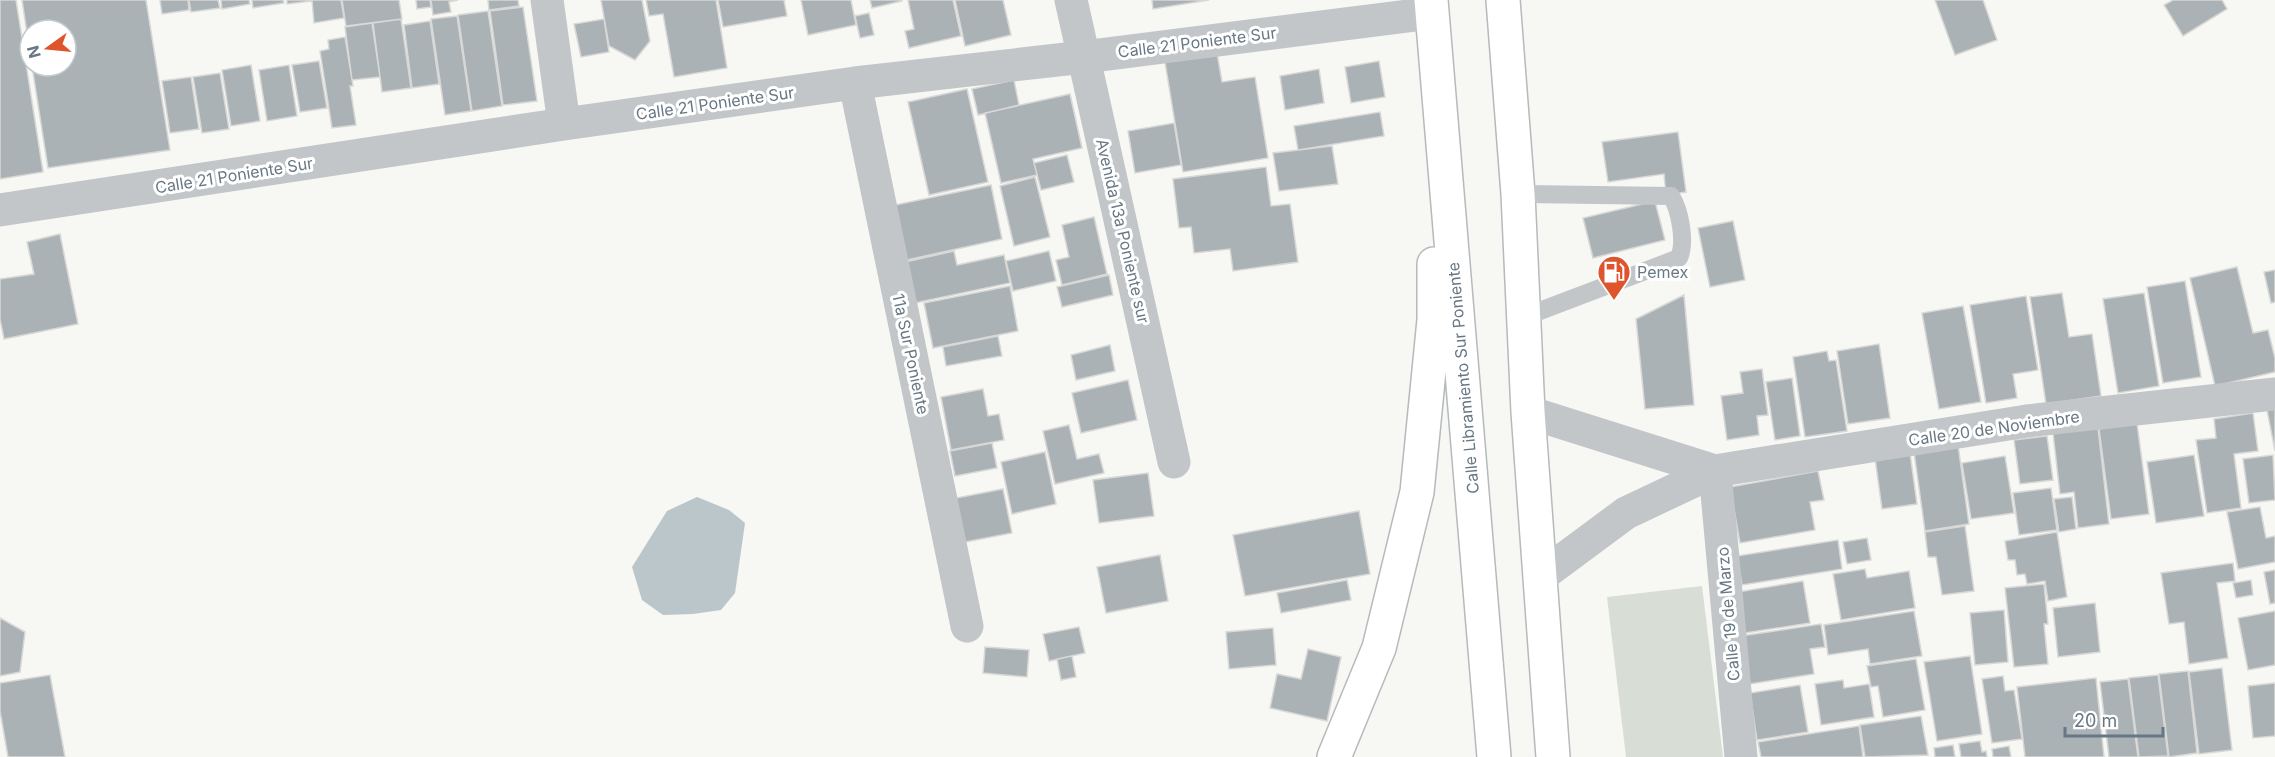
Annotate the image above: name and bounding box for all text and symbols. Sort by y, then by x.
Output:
north arrow [18,18,78,78]
street label: Calle 21 Poniente Sur [1117,22,1277,62]
text: N [22,43,45,60]
street label: Calle 21 Poniente Sur [635,82,795,124]
street label: Avenida 13a Poniente sur [1092,137,1154,325]
street label: Calle 21 Poniente Sur [154,153,314,197]
fuel station icon: Pemex [1596,254,1632,301]
street label: Calle Libramiento Sur Poniente [1443,261,1483,495]
place label: Pemex [1637,262,1688,282]
street label: 11a Sur Poniente [888,292,934,416]
street label: Calle 20 de Noviembre [1907,406,2081,450]
street label: Calle 19 de Marzo [1712,546,1744,682]
scale bar [2065,700,2162,738]
text: 20 m [2074,710,2117,731]

